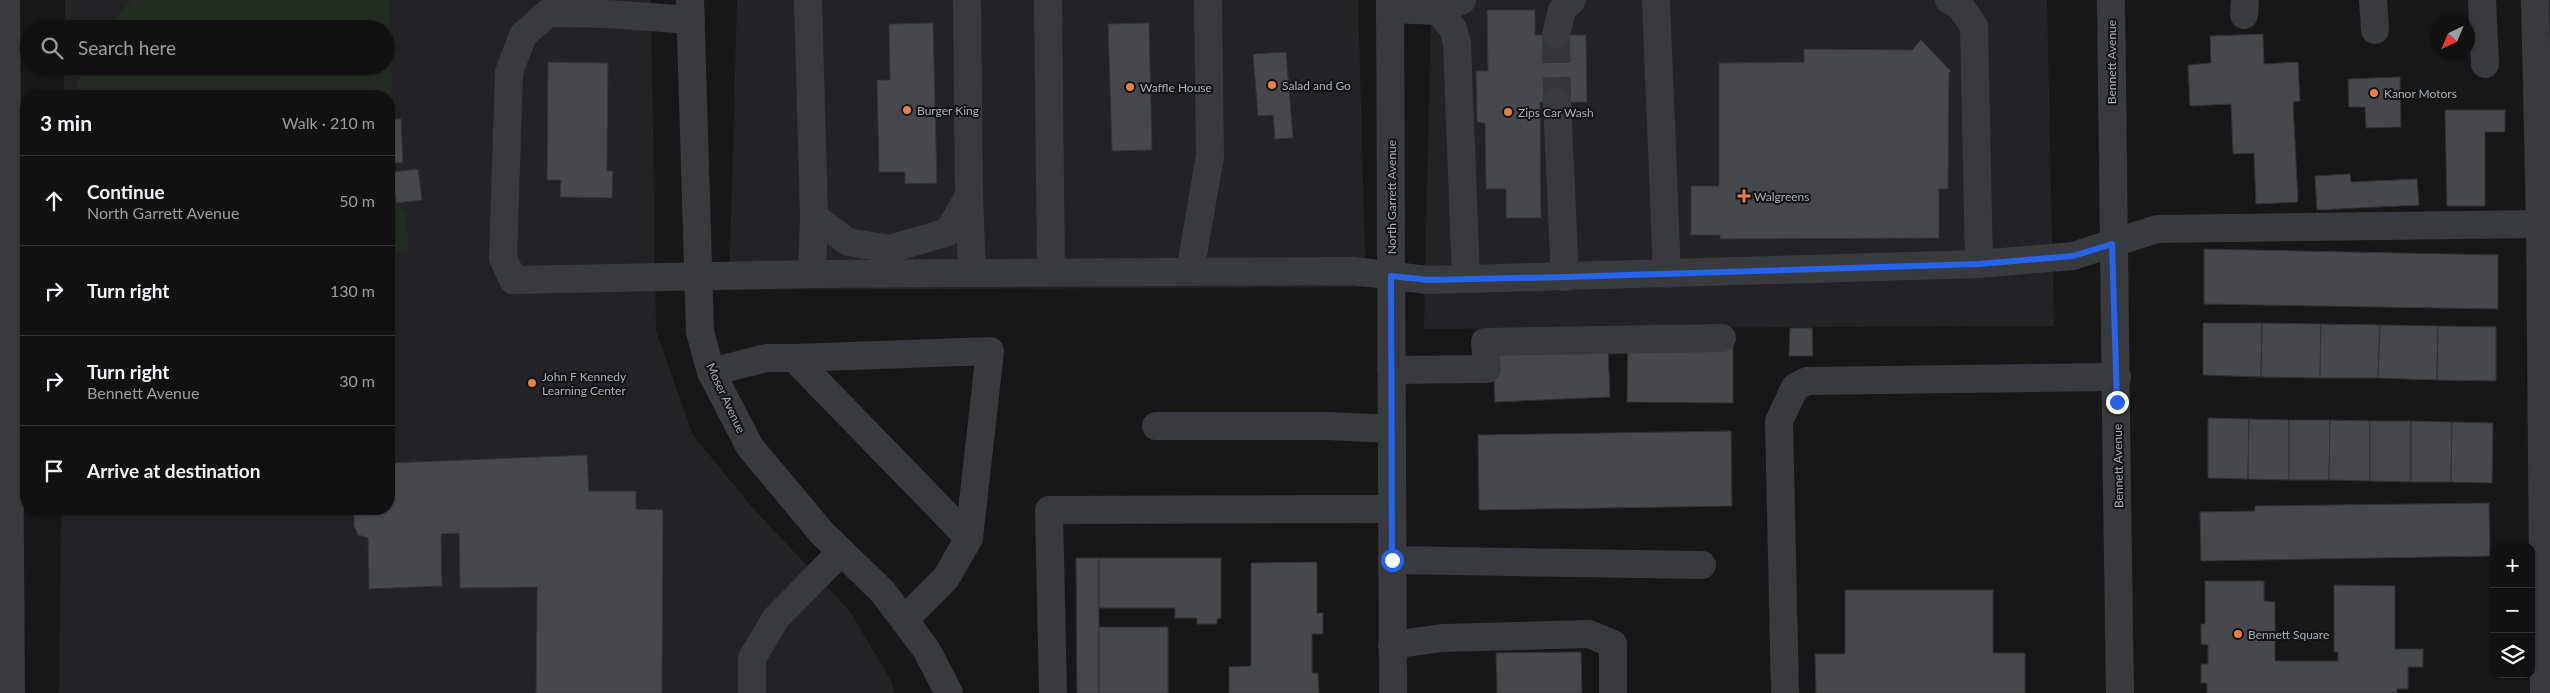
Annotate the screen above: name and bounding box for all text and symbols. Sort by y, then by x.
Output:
north arrow [2430,15,2475,60]
search box [20,20,395,75]
street label: Bennett Avenue [2104,20,2119,104]
icon: search [38,34,66,62]
text: Search here [78,36,176,59]
place label: Salad and Go [1282,78,1351,93]
marker: Salad and Go [1266,79,1278,91]
place label: Waffle House [1140,80,1212,95]
marker: Waffle House [1124,81,1136,93]
place label: Kanor Motors [2384,86,2457,101]
marker: Kanor Motors [2368,87,2380,99]
place label: Burger King [917,103,979,118]
marker: Burger King [901,104,913,116]
place label: Zips Car Wash [1518,105,1594,120]
marker: Zips Car Wash [1502,106,1514,118]
text: 3 min [40,110,92,135]
text: Walk · 210 m [282,113,375,132]
street label: North Garrett Avenue [1384,140,1399,254]
text: Continue [87,180,165,203]
icon: ahead [40,187,68,215]
place label: Walgreens [1754,189,1809,204]
marker: Walgreens [1738,190,1750,202]
text: 50 m [339,191,375,210]
text: North Garrett Avenue [87,203,239,222]
icon: right [40,277,68,305]
text: Turn right [87,279,169,302]
text: 130 m [330,281,375,300]
text: Turn right [87,360,169,383]
street label: Moser Avenue [703,360,749,436]
icon: right [40,367,68,395]
place label: John F Kennedy Learning Center [542,369,627,398]
text: 30 m [339,371,375,390]
marker: John F Kennedy Learning Center [526,377,538,389]
text: Bennett Avenue [87,383,199,402]
route end [2106,391,2129,414]
street label: Bennett Avenue [2110,424,2126,508]
icon: arrive [40,457,68,485]
text: Arrive at destination [87,459,260,482]
map controls [2490,543,2535,678]
button: + [2490,543,2535,588]
route start [1381,549,1404,572]
button: − [2490,588,2535,633]
place label: Bennett Square [2248,627,2329,642]
marker: Bennett Square [2232,628,2244,640]
button: layers [2490,633,2535,678]

